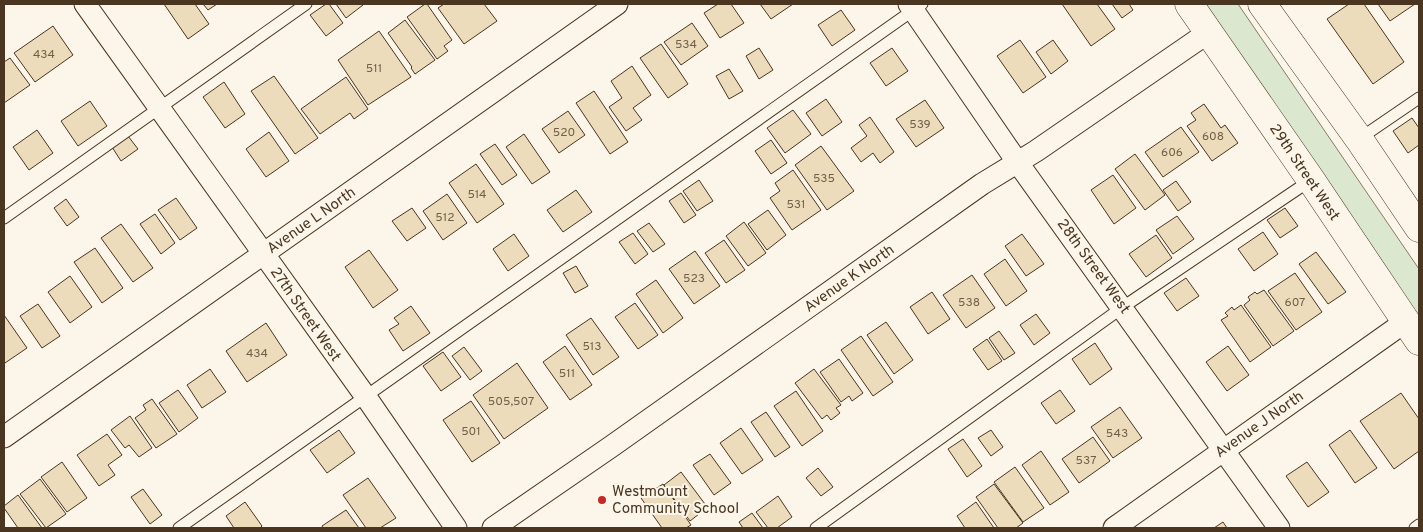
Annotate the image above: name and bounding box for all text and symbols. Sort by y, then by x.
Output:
house number: 534 [675,37,697,53]
house number: 434 [33,47,55,63]
house number: 511 [366,61,382,77]
house number: 539 [909,117,931,133]
street label: 29th Street West [1264,121,1343,225]
house number: 520 [553,125,575,141]
house number: 608 [1202,129,1224,145]
house number: 606 [1161,145,1183,161]
house number: 535 [813,171,835,187]
street label: Avenue L North [264,184,360,259]
house number: 514 [467,187,487,203]
house number: 531 [786,197,806,213]
house number: 512 [435,210,455,226]
street label: 28th Street West [1052,216,1134,318]
street label: Avenue K North [801,241,899,317]
street label: 27th Street West [265,264,344,366]
house number: 523 [683,271,705,287]
house number: 538 [958,295,980,311]
house number: 607 [1285,295,1305,311]
house number: 513 [582,339,602,355]
house number: 434 [246,346,268,362]
house number: 511 [559,366,575,382]
street label: Avenue J North [1212,388,1308,463]
house number: 505,507 [488,394,534,410]
house number: 501 [461,424,481,440]
house number: 543 [1106,426,1128,442]
house number: 537 [1076,453,1096,469]
place label: Westmount Community School [612,483,739,519]
marker: Westmount Community School [596,494,608,506]

